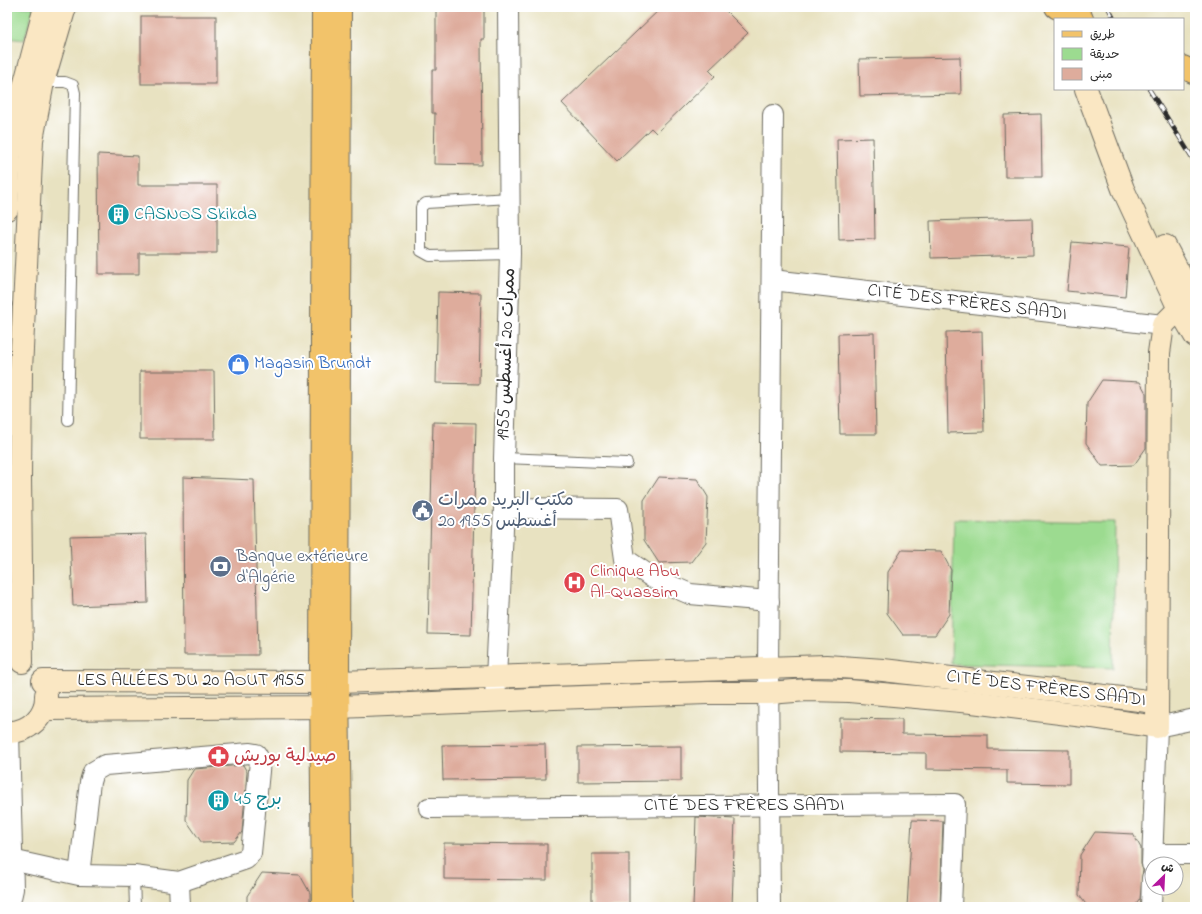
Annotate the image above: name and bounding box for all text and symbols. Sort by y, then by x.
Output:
legend [1054,18,1184,90]
text: طريق [1090,26,1115,44]
text: حديقة [1090,46,1119,64]
text: مبنى [1090,66,1113,84]
building icon: CASNOS Skikda [106,202,132,228]
place label: CASNOS Skikda [134,202,257,228]
street label: ممرات 20 أغسطس 1955 [491,267,523,441]
street label: CITÉ DES FRÈRES SAADI [866,278,1068,328]
shop icon: Magasin Brundt [226,351,252,377]
place label: Magasin Brundt [254,351,371,378]
place label: مكتب البريد ممرات 20 أغسطس 1955 [438,488,574,535]
public building icon: مكتب البريد ممرات 20 أغسطس 1955 [410,498,436,524]
place label: Banque extérieure d'Algérie [235,544,369,592]
bank icon: Banque extérieure d'Algérie [207,554,233,580]
place label: Clinique Abu Al-Quassim [590,559,679,606]
hospital icon: Clinique Abu Al-Quassim [561,569,587,595]
street label: CITÉ DES FRÈRES SAADI [945,664,1147,714]
street label: LES ALLÉES DU 20 AOUT 1955 [77,668,305,694]
pharmacy icon: صيدلية بوريش [206,744,232,770]
place label: صيدلية بوريش [234,744,336,770]
building icon: برج 45 [205,787,231,813]
place label: برج 45 [234,787,282,813]
street label: CITÉ DES FRÈRES SAADI [644,793,844,819]
north arrow [1144,856,1184,896]
text: ش [1159,858,1176,878]

